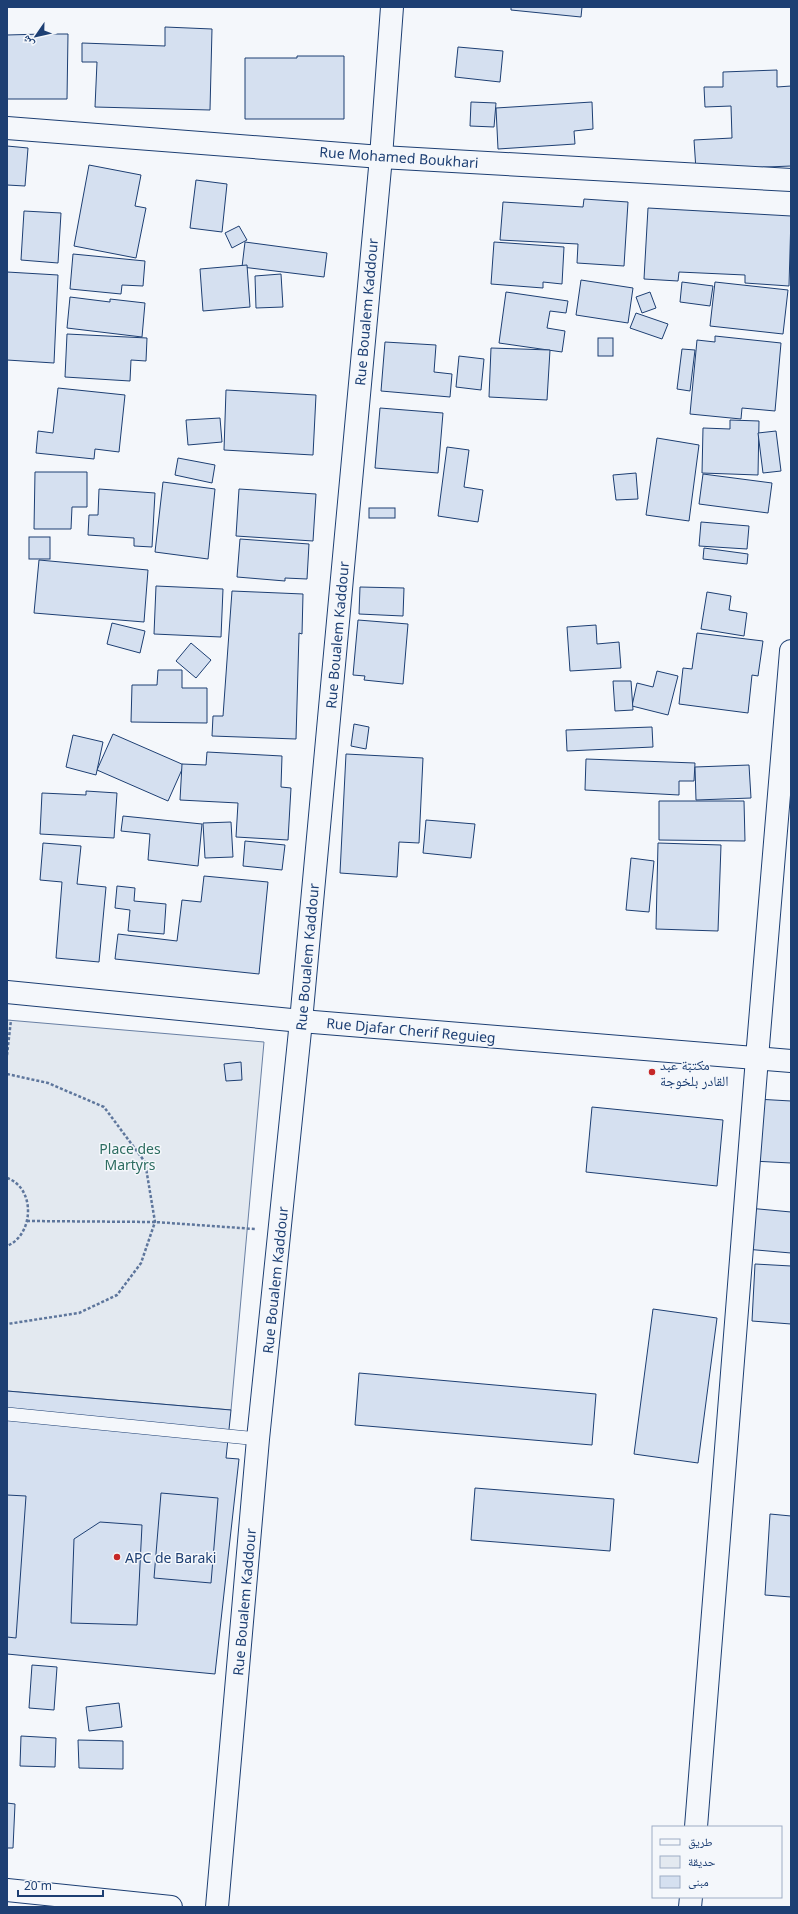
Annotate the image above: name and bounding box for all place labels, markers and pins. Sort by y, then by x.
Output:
place label: مكتبة عبد القادر بلخوجة [660,1055,729,1090]
marker: مكتبة عبد القادر بلخوجة [647,1067,657,1077]
place label: APC de Baraki [125,1548,216,1567]
marker: APC de Baraki [112,1552,122,1562]

